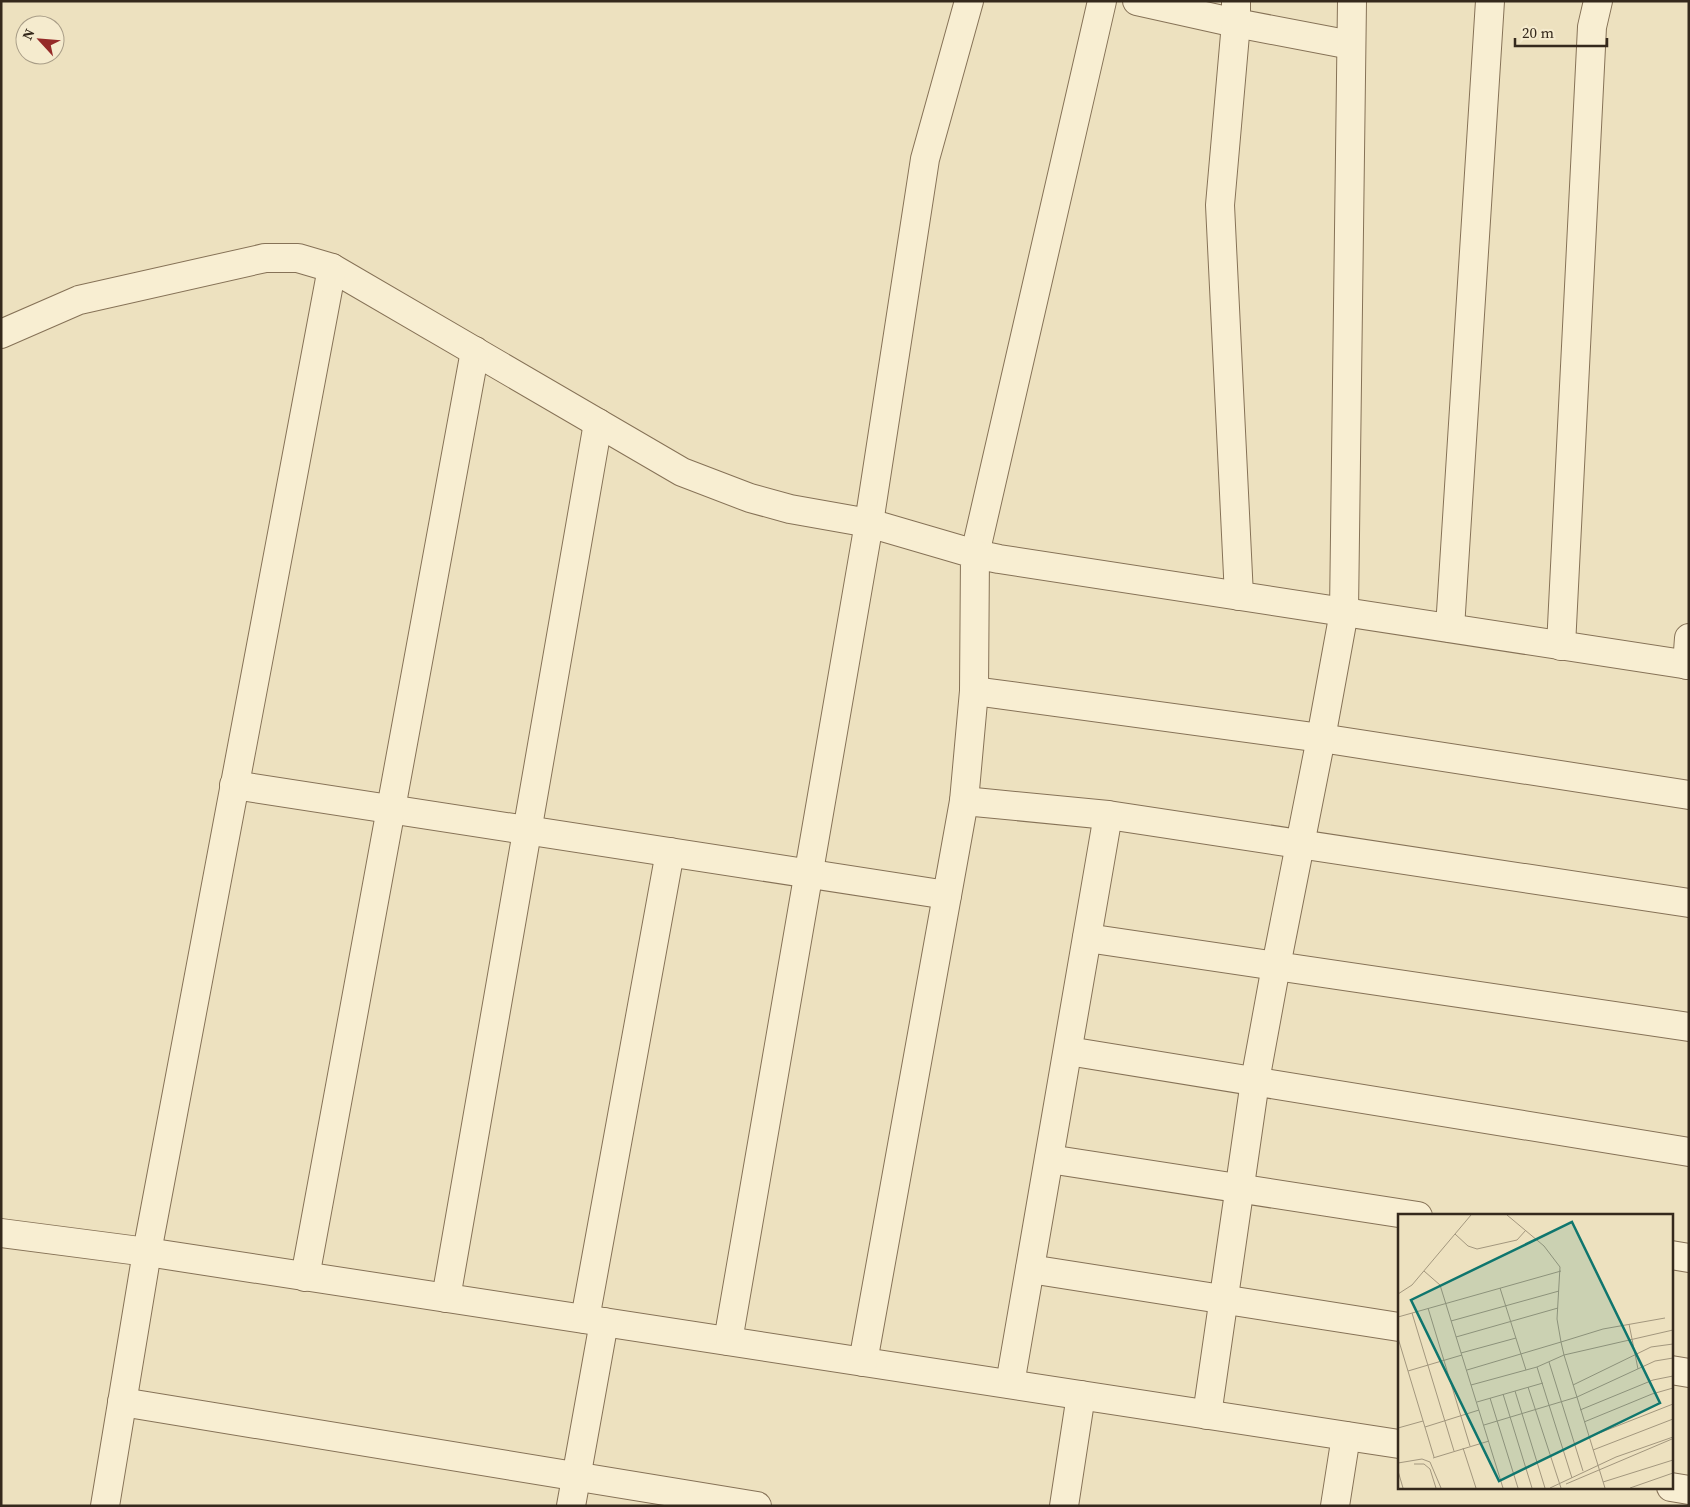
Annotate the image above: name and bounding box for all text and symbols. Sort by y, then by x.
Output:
north arrow [15,15,65,65]
scale bar [1515,15,1608,47]
text: 20 m [1522,22,1554,43]
text: N [17,25,40,43]
inset map [1398,1214,1672,1490]

